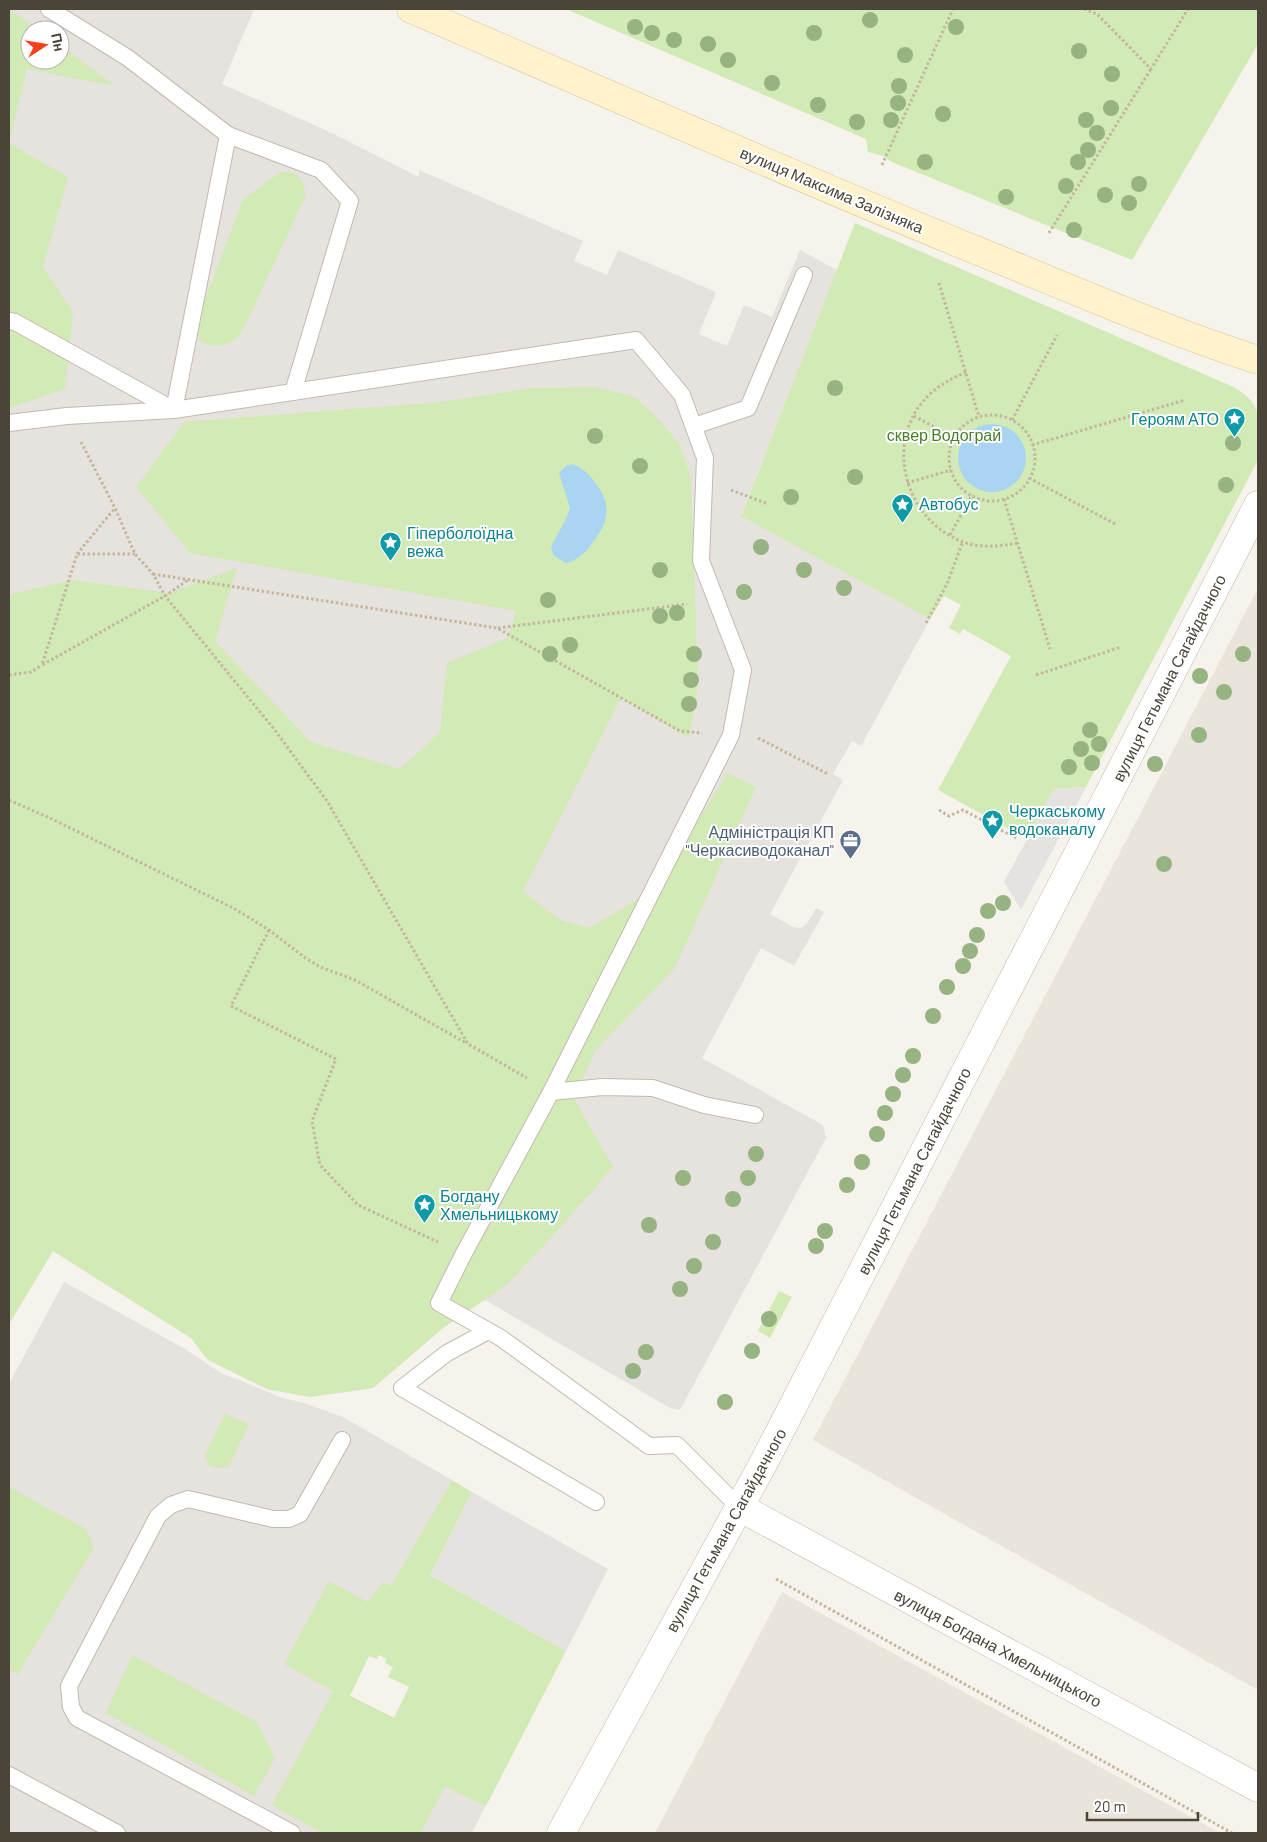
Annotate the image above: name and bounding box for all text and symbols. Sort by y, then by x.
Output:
north arrow [20,20,70,70]
text: Пн [48,31,68,53]
street label: вулиця Максима Залізняка [738,142,927,237]
place icon: Героям АТО [1223,407,1247,438]
place label: Героям АТО [1131,409,1219,428]
park label: сквер Водограй [887,425,1001,444]
place icon: Автобус [891,492,915,523]
place label: Автобус [919,494,979,513]
place label: Гіперболоїдна вежа [407,523,513,560]
place icon: Гіперболоїдна вежа [379,530,403,561]
street label: вулиця Гетьмана Сагайдачного [1108,571,1229,784]
place label: Черкаському водоканалу [1009,801,1105,838]
place icon: Черкаському водоканалу [981,808,1005,839]
place label: Адміністрація КП "Черкасиводоканал" [686,822,834,859]
office icon: Адміністрація КП "Черкасиводоканал" [838,829,862,860]
street label: вулиця Гетьмана Сагайдачного [853,1064,974,1277]
place label: Богдану Хмельницькому [440,1186,558,1223]
place icon: Богдану Хмельницькому [412,1193,436,1224]
street label: вулиця Гетьмана Сагайдачного [662,1425,790,1635]
street label: вулиця Богдана Хмельницького [891,1585,1105,1711]
scale bar [1087,1790,1198,1822]
text: 20 m [1094,1797,1126,1815]

